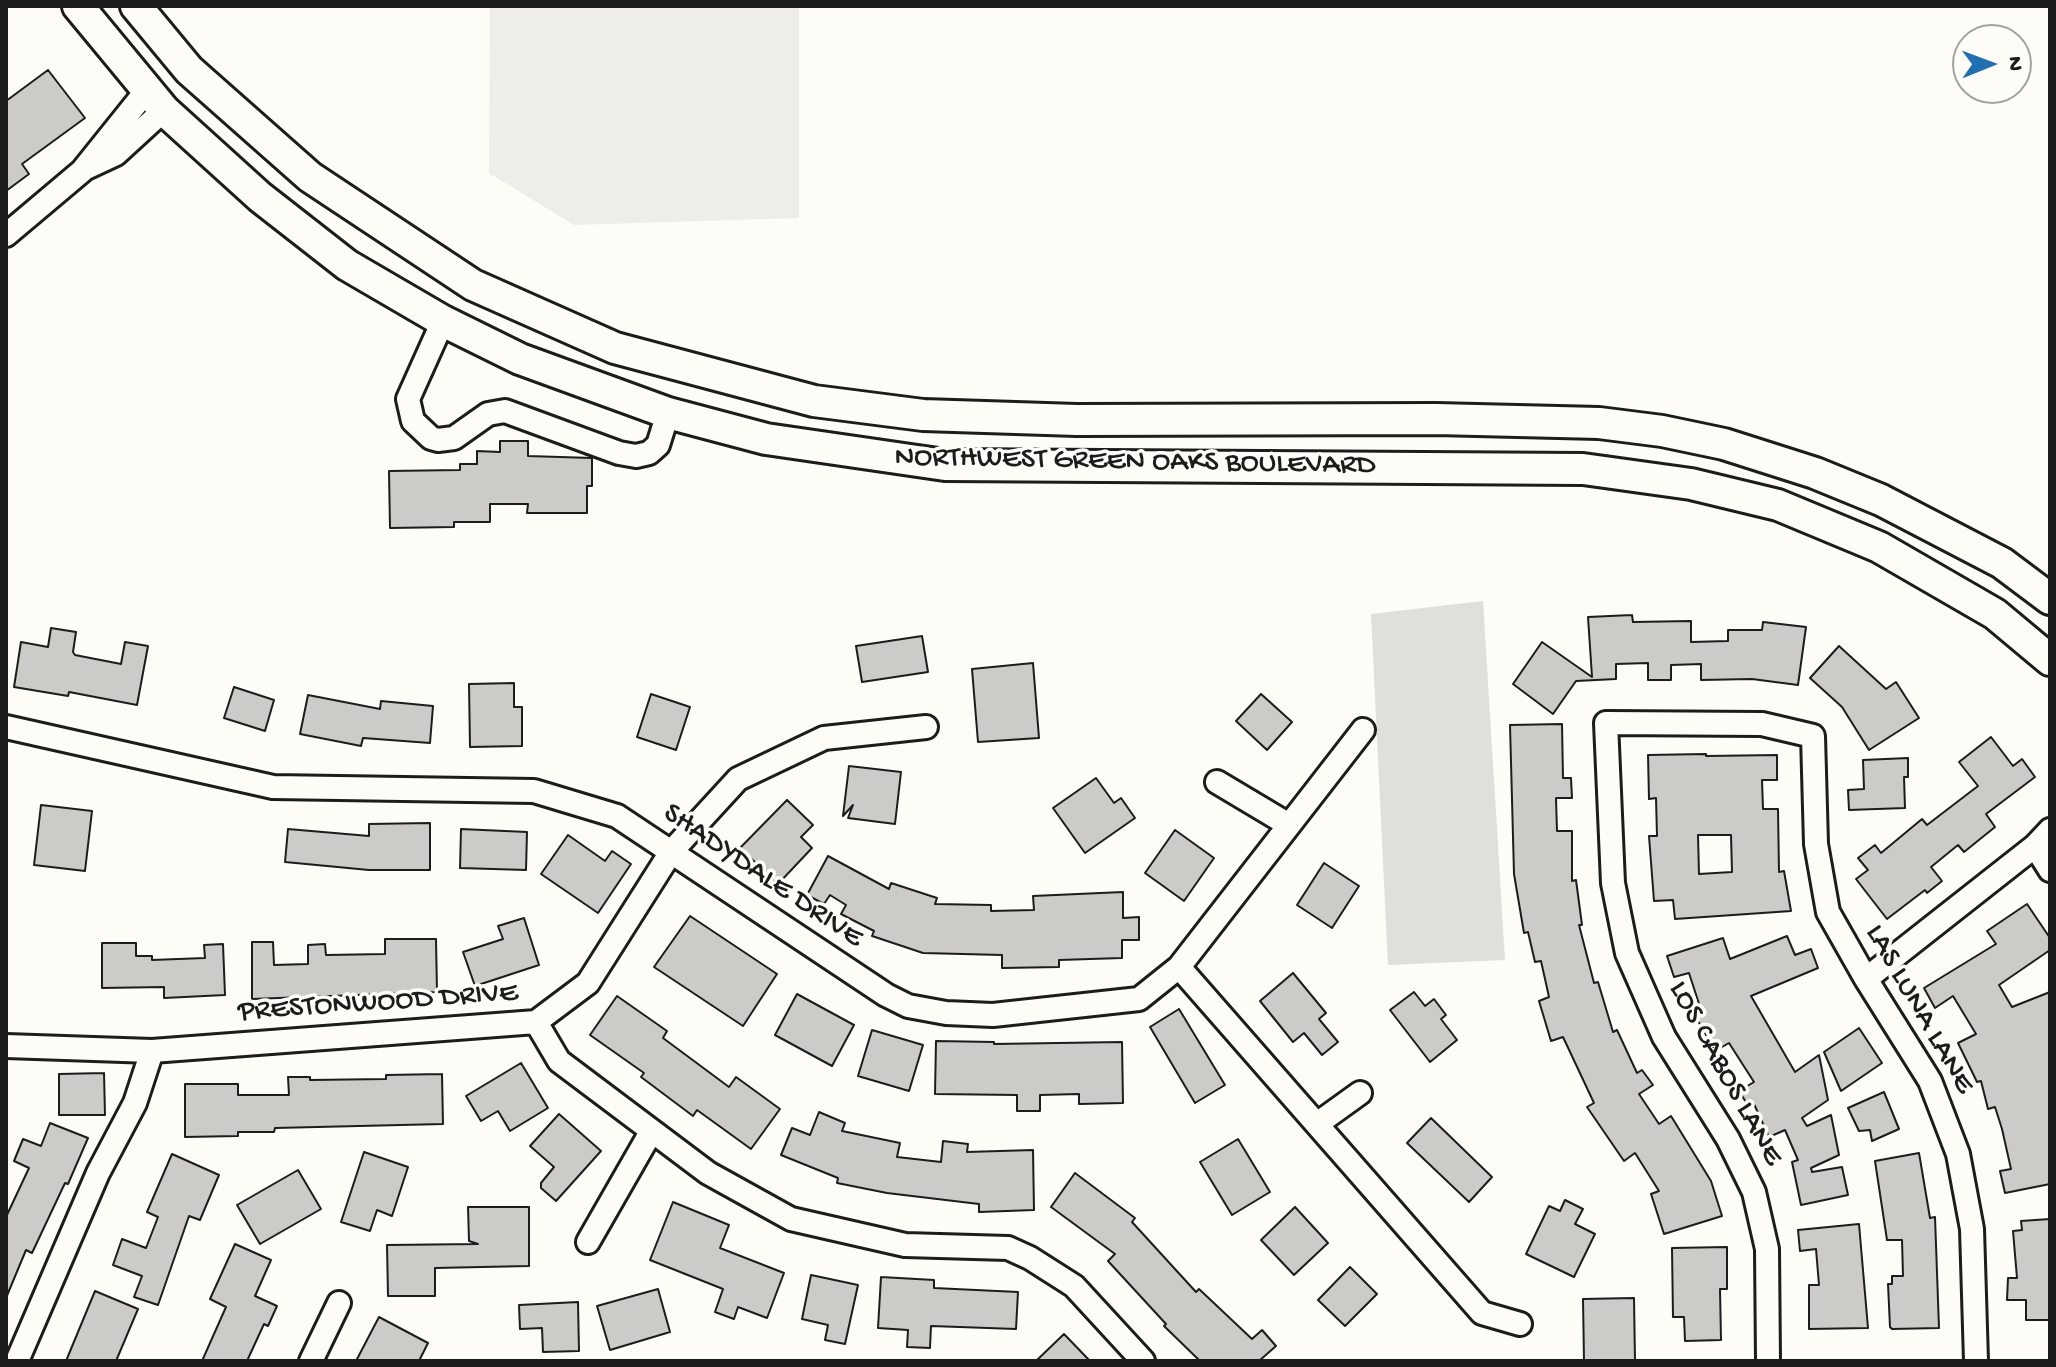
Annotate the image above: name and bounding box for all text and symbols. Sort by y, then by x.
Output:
north arrow [1952,24,2032,104]
text: N [2001,56,2027,71]
street label: NORTHWEST GREEN OAKS BOULEVARD [894,441,1376,485]
street label: SHADYDALE DRIVE [655,797,869,957]
street label: LAS LUNA LANE [1855,919,1981,1101]
street label: LOS CABOS LANE [1658,975,1790,1173]
street label: PRESTONWOOD DRIVE [237,976,519,1032]

